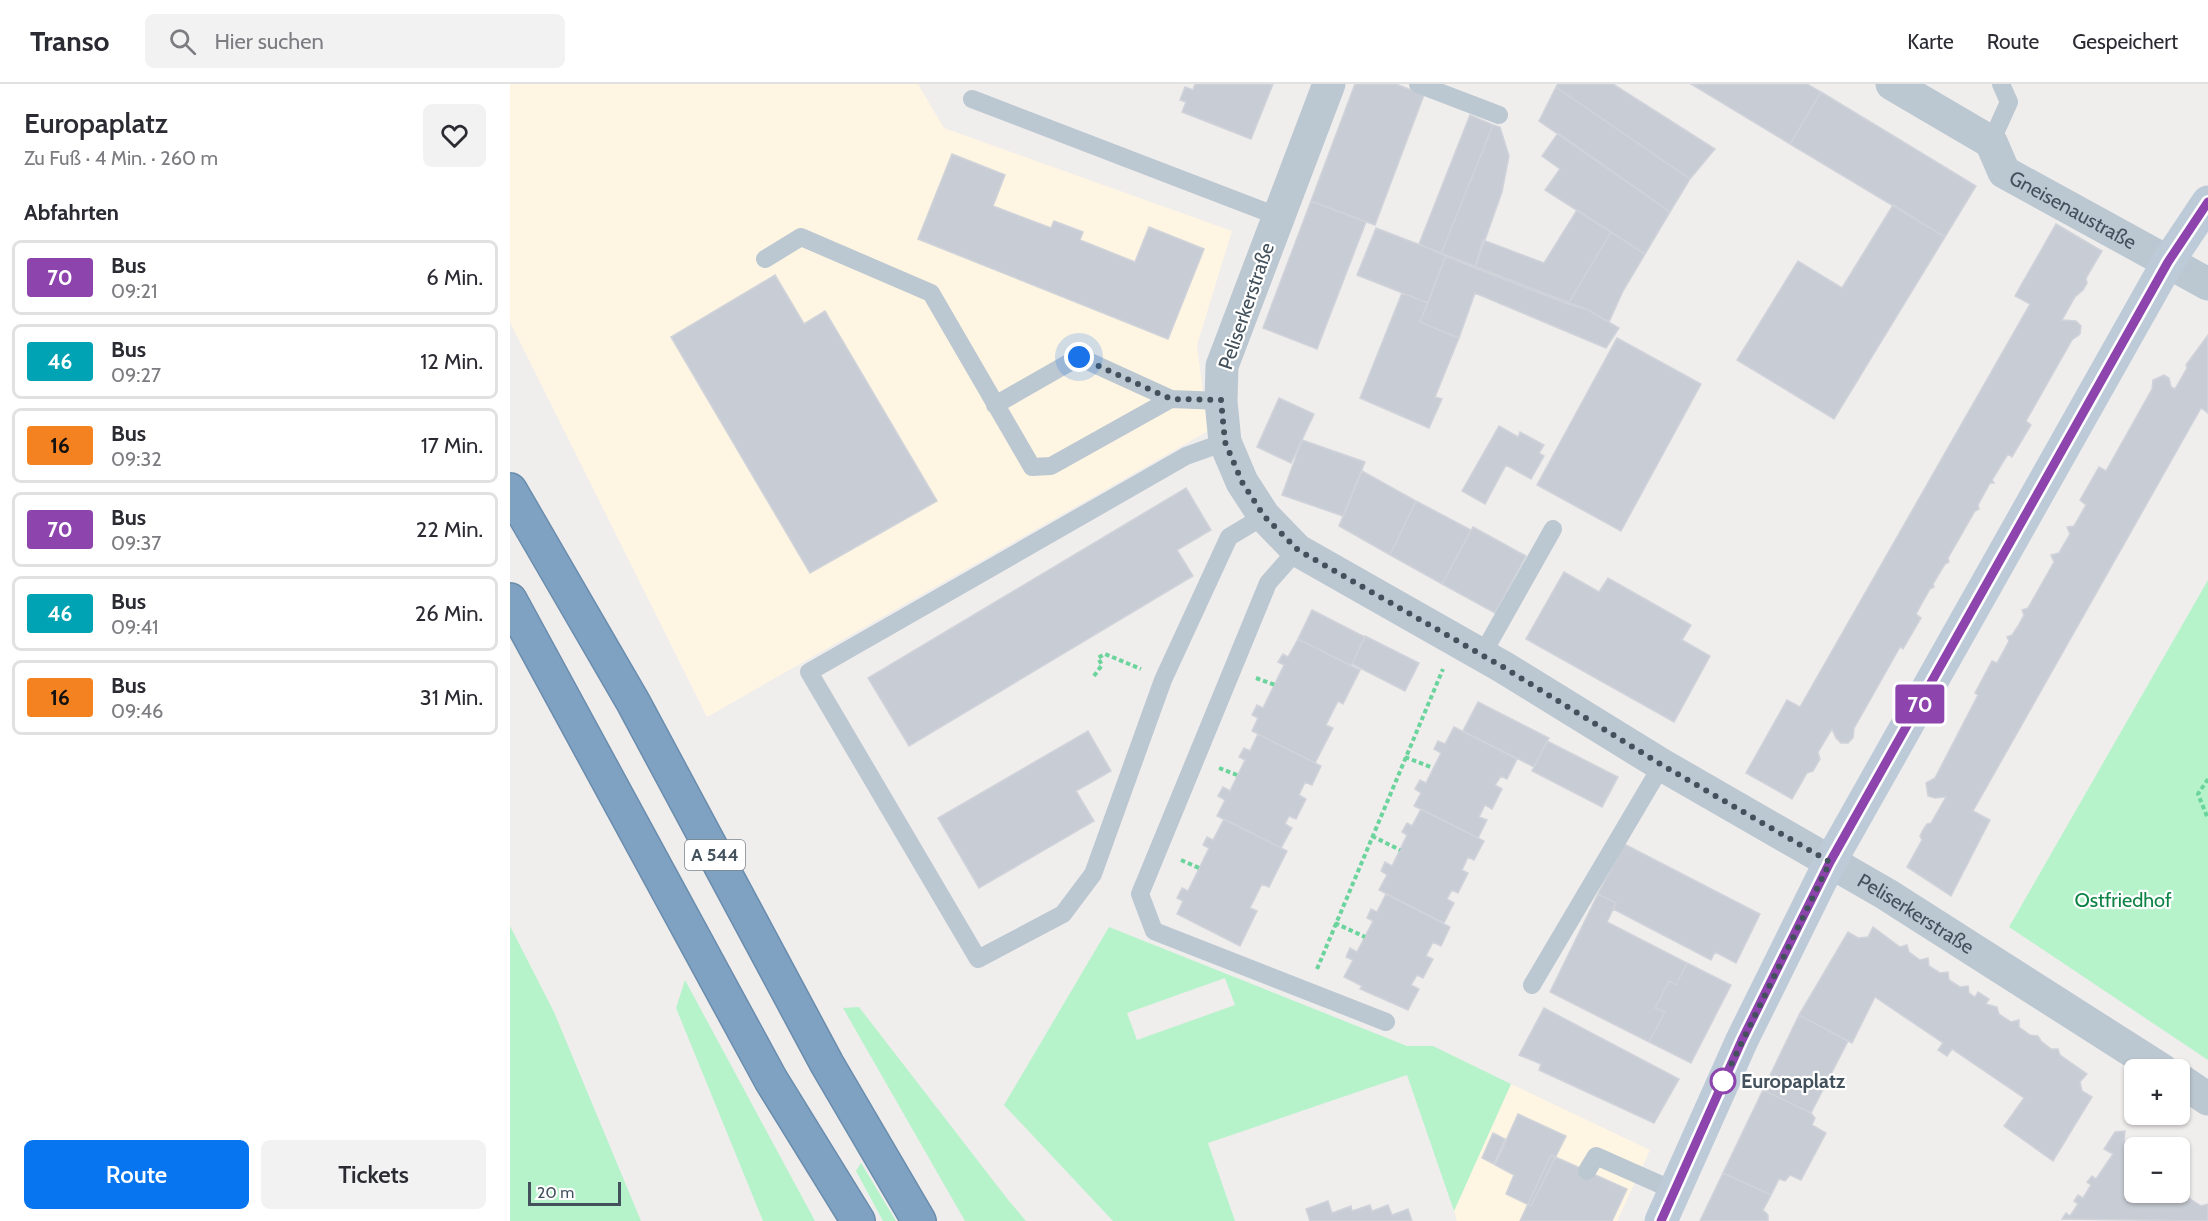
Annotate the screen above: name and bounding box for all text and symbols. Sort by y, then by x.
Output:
search box [145,14,565,68]
text: Transo [30,24,109,58]
icon: search [166,25,199,58]
text: Hier suchen [214,28,324,55]
text: Karte [1907,29,1954,54]
text: Route [1987,29,2039,54]
text: Gespeichert [2072,29,2178,54]
button: heart [423,104,486,167]
text: Europaplatz [24,106,168,140]
text: Zu Fuß · 4 Min. · 260 m [24,146,218,170]
street label: Gneisenaustraße [2005,165,2141,254]
text: Abfahrten [24,199,119,226]
street label: Peliserkerstraße [1213,239,1279,373]
text: Bus [111,252,146,279]
text: 6 Min. [426,264,483,291]
text: 70 [47,265,73,290]
text: 09:21 [111,279,157,303]
text: Bus [111,336,146,363]
your location [1064,342,1094,372]
text: 12 Min. [420,348,483,375]
text: 46 [48,349,72,374]
text: 09:27 [111,363,161,387]
text: Bus [111,420,146,447]
text: 17 Min. [421,432,483,459]
text: 16 [50,433,70,458]
text: 09:32 [111,447,162,471]
text: Bus [111,504,146,531]
text: 22 Min. [416,516,483,543]
text: 70 [47,517,73,542]
text: 09:37 [111,531,161,555]
text: Bus [111,588,146,615]
text: 26 Min. [415,600,483,627]
text: 46 [48,601,72,626]
text: 09:41 [111,615,159,639]
text: Bus [111,672,146,699]
text: 31 Min. [420,684,483,711]
line badge: 70 [1893,684,1947,724]
text: 16 [50,685,70,710]
text: 70 [1907,692,1933,717]
text: 09:46 [111,699,163,723]
road number: A 544 [685,840,745,870]
street label: Peliserkerstraße [1853,868,1979,959]
park label: Ostfriedhof [2074,888,2172,912]
map controls [2124,1059,2190,1203]
button: + [2124,1059,2190,1125]
marker: Europaplatz [1710,1068,1736,1094]
place label: Europaplatz [1741,1069,1846,1093]
button: − [2124,1137,2190,1203]
button: Route [24,1140,249,1209]
button: Tickets [261,1140,486,1209]
scale bar [528,1179,621,1206]
text: 20 m [537,1183,574,1202]

